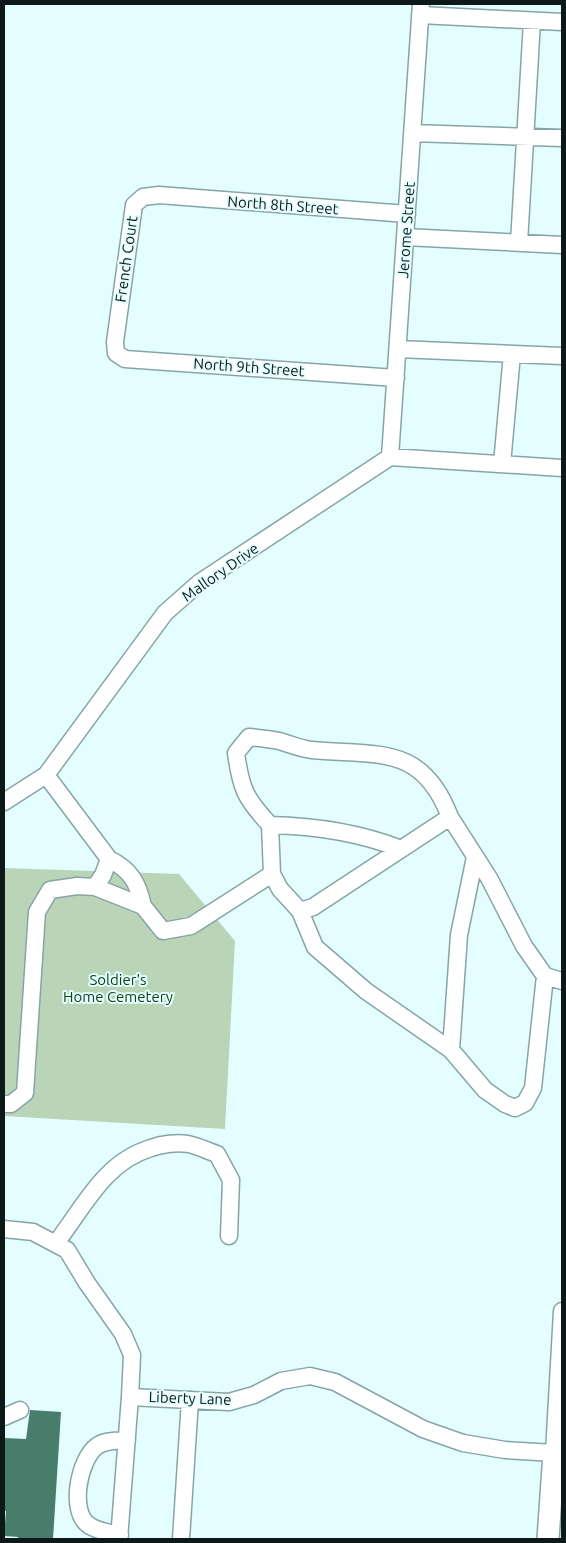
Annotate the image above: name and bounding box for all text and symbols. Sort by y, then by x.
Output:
street label: Jerome Street [394,181,418,279]
street label: North 8th Street [227,193,339,217]
street label: French Court [112,215,141,303]
street label: North 9th Street [193,355,305,379]
street label: Mallory Drive [178,539,262,605]
park label: Soldier's Home Cemetery [63,971,173,1005]
street label: Liberty Lane [148,1388,232,1408]

